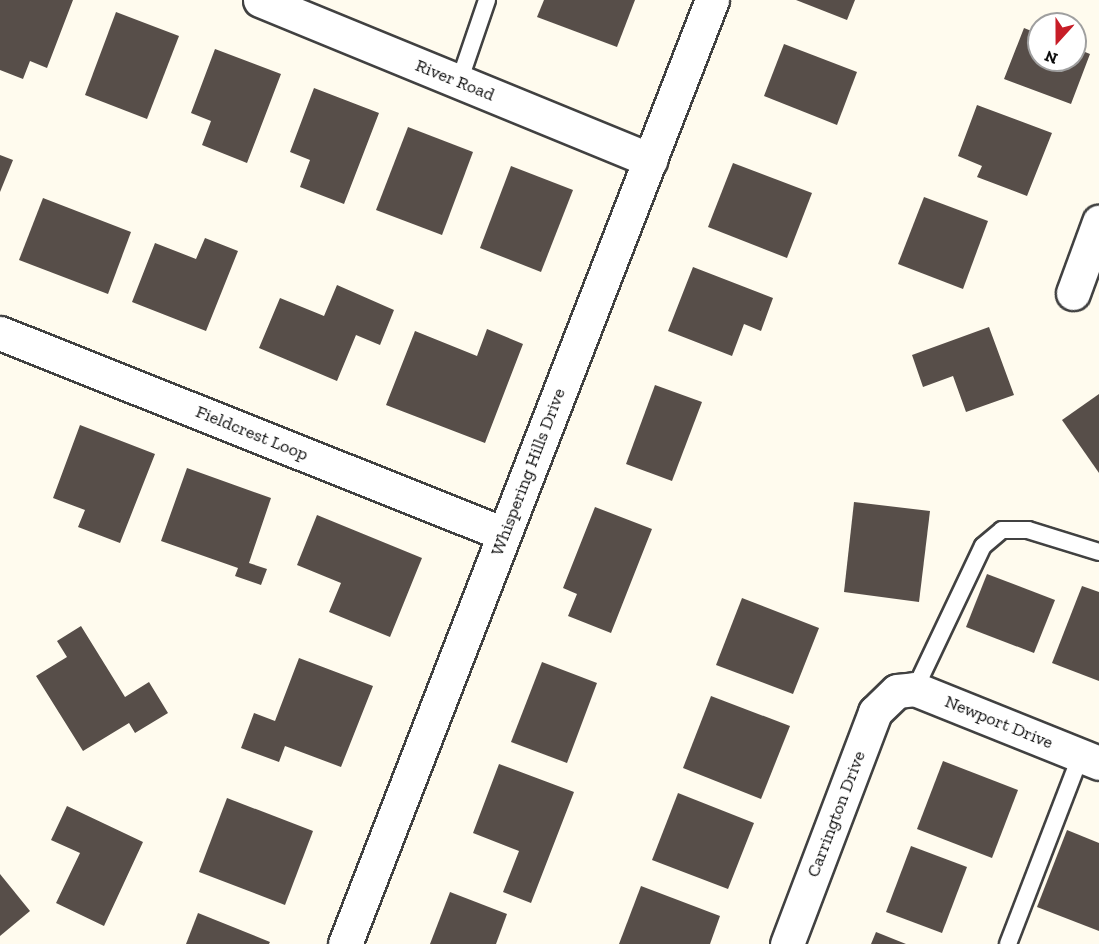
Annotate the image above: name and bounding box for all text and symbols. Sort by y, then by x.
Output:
north arrow [1027,12,1087,72]
text: N [1042,46,1060,68]
street label: River Road [412,54,498,106]
street label: Whispering Hills Drive [486,385,570,559]
street label: Fieldcrest Loop [193,401,311,465]
street label: Newport Drive [942,690,1056,754]
street label: Carrington Drive [802,748,870,880]

